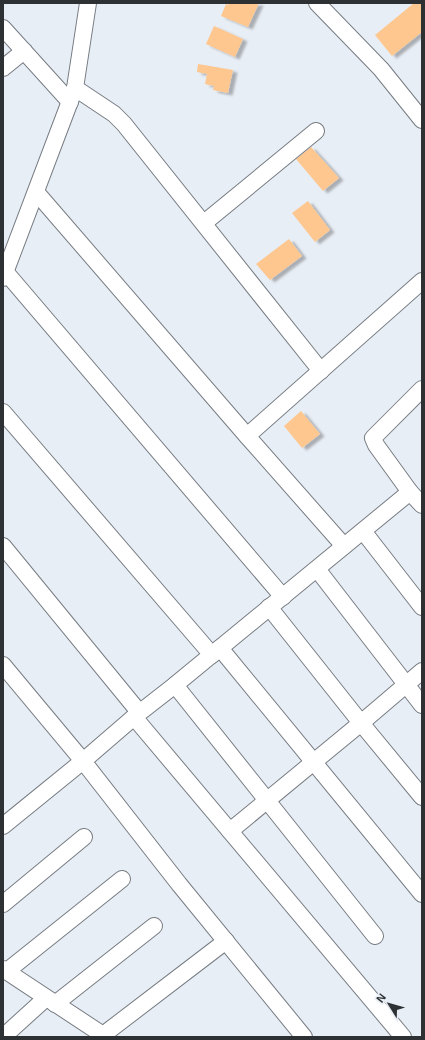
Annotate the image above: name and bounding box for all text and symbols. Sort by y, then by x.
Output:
north arrow [369,984,409,1024]
text: N [374,991,388,1005]

